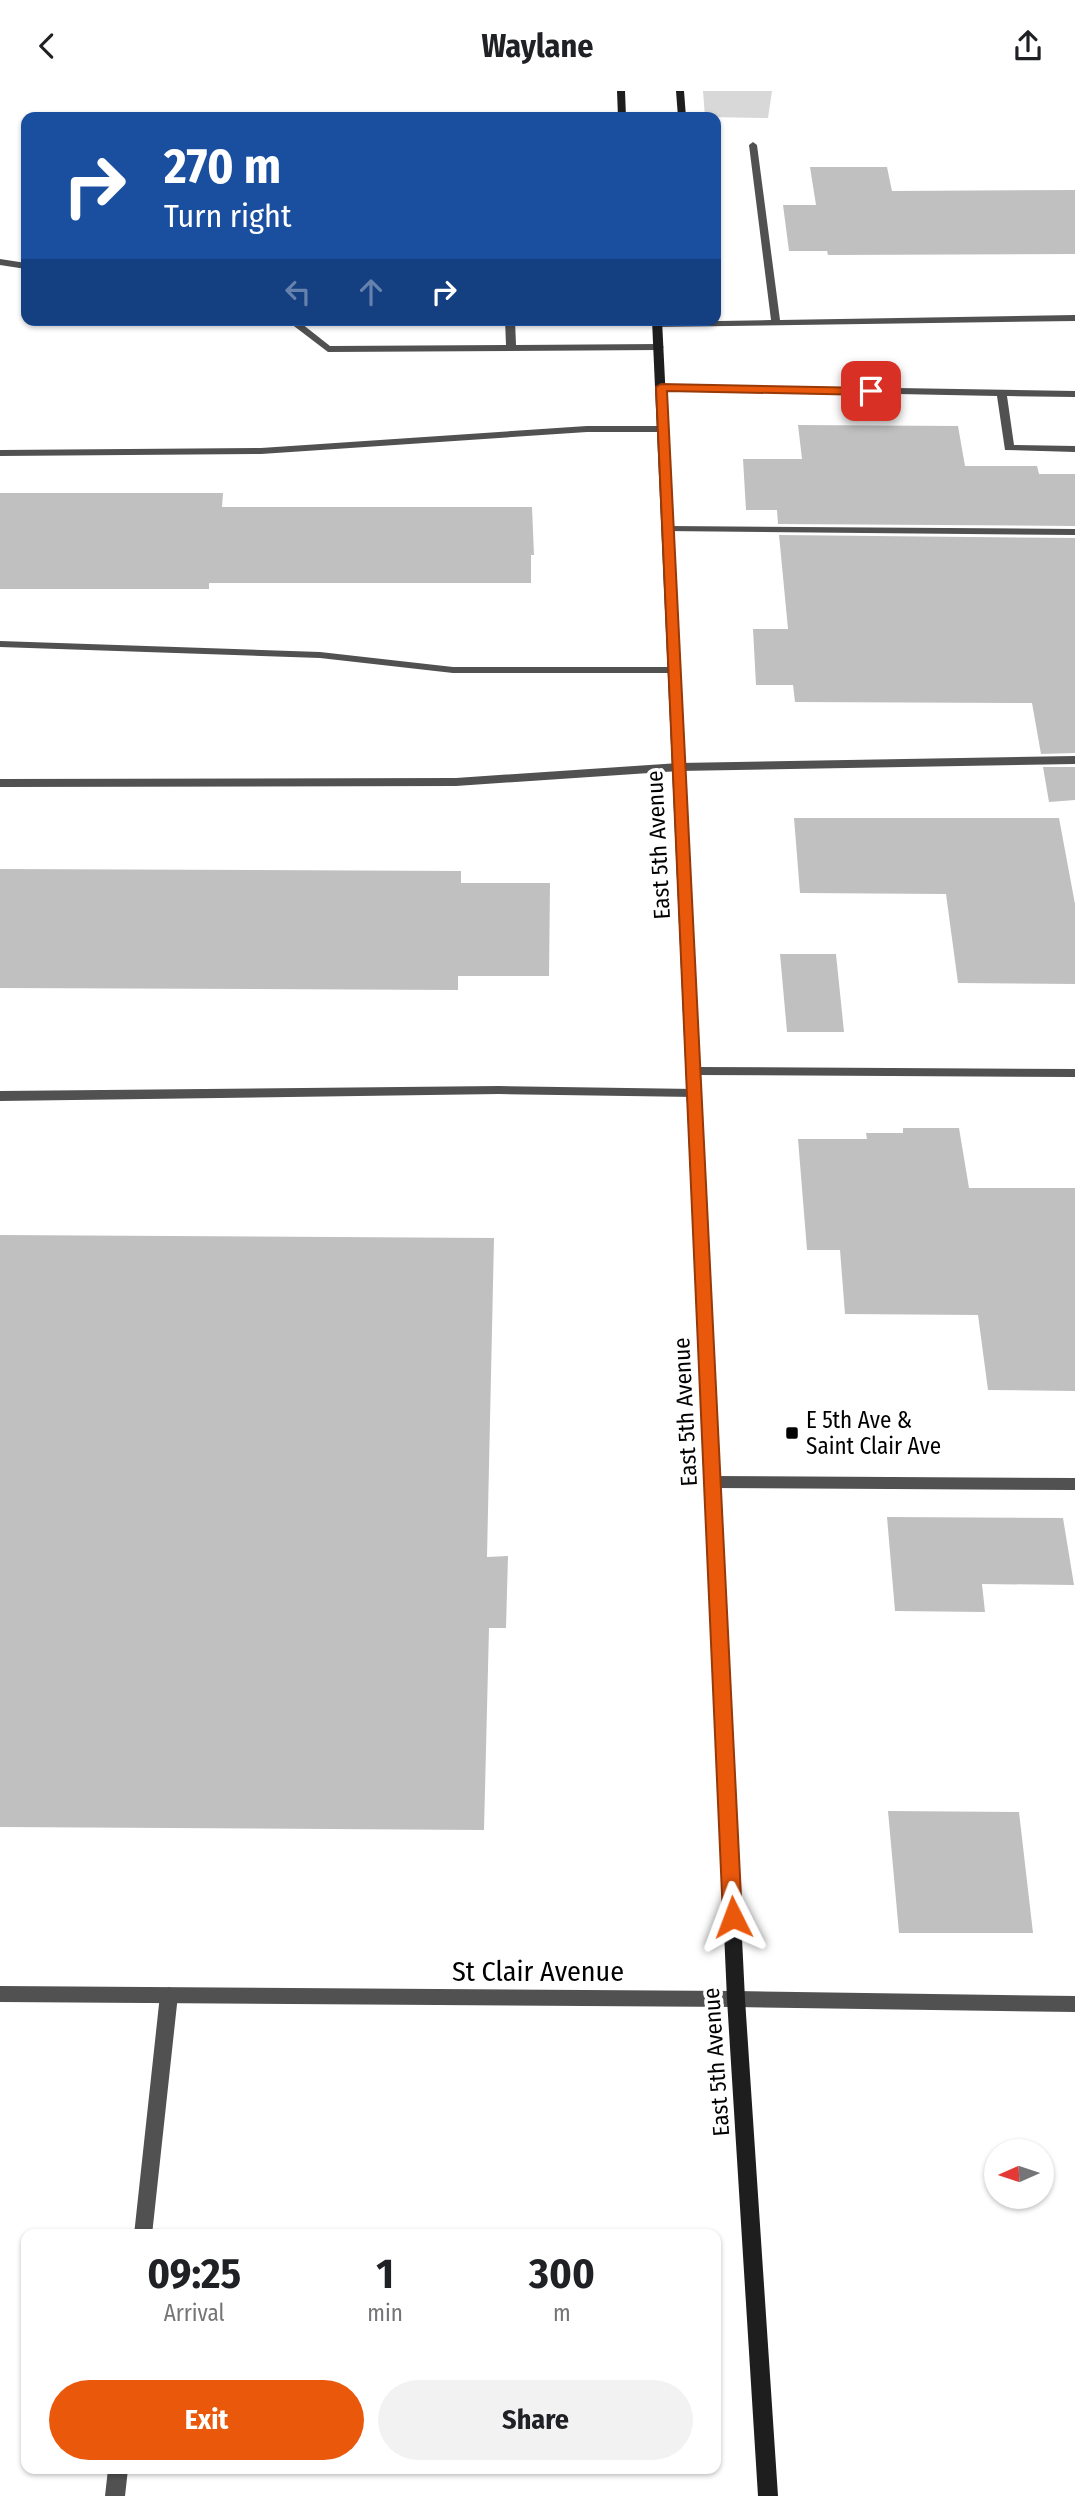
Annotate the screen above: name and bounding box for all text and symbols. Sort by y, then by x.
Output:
icon: back [28,27,66,65]
text: Waylane [482,27,593,65]
icon: share [1009,27,1047,65]
text: 270 m [164,137,281,196]
icon: right [49,140,140,231]
text: Turn right [164,197,291,235]
icon: left [279,273,317,311]
icon: ahead [352,273,390,311]
icon: right [425,273,463,311]
pin [841,361,901,421]
icon: arrive [852,372,890,410]
street label: East 5th Avenue [640,770,676,920]
street label: East 5th Avenue [667,1337,703,1487]
place label: E 5th Ave & Saint Clair Ave [806,1406,941,1460]
marker: E 5th Ave & Saint Clair Ave [784,1425,800,1441]
position arrow [696,1880,770,1954]
street label: St Clair Avenue [452,1955,624,1988]
street label: East 5th Avenue [697,1987,735,2137]
north arrow [984,2139,1054,2209]
map controls [984,2139,1054,2209]
text: 09:25 [147,2249,241,2299]
text: 1 [376,2249,394,2299]
text: 300 [529,2249,595,2299]
text: Arrival [164,2299,225,2327]
text: min [367,2299,403,2327]
text: m [553,2299,571,2327]
button: Exit [49,2380,364,2460]
button: Share [378,2380,693,2460]

